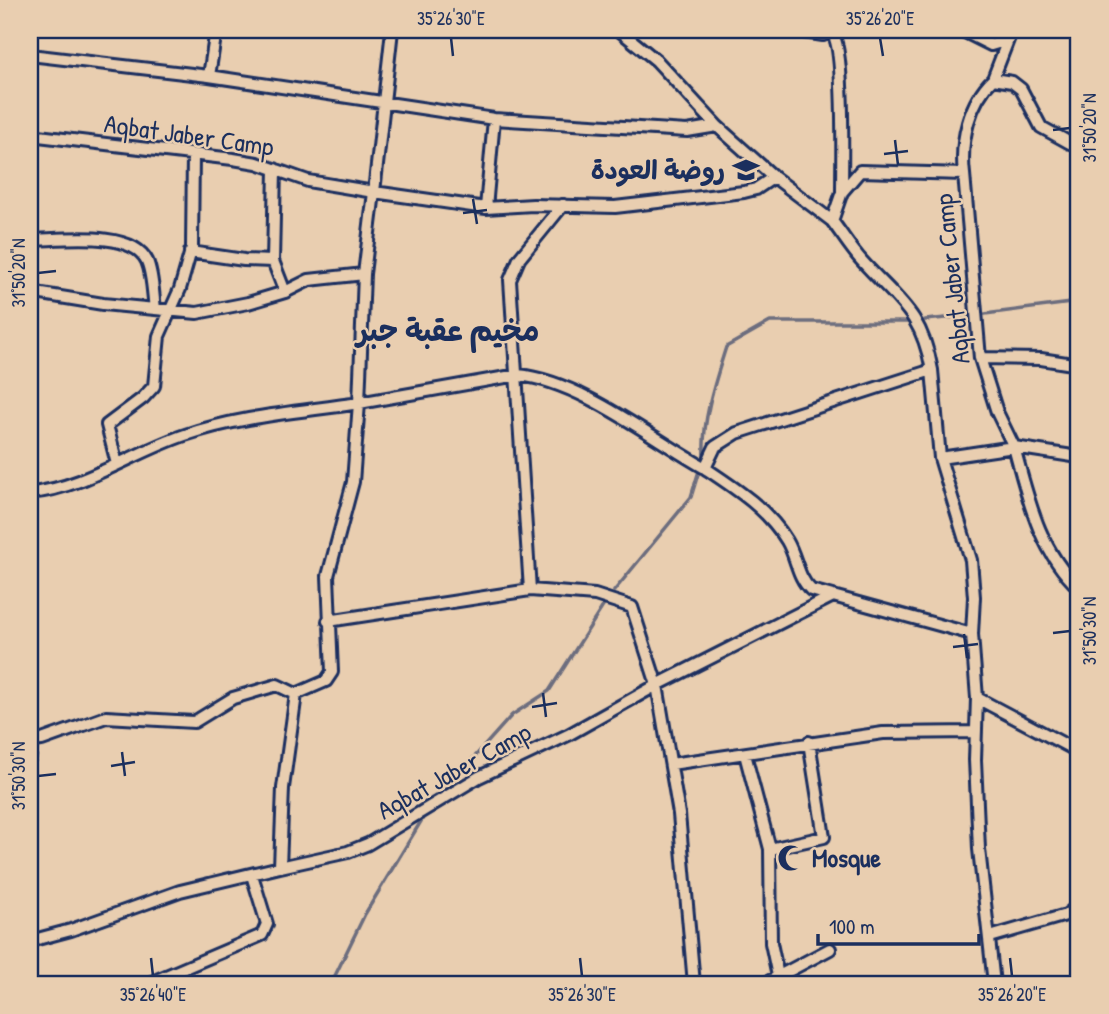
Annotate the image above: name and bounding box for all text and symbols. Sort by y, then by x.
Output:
text: 35°26'30"E [417,6,485,31]
text: 35°26'20"E [846,6,914,31]
text: 31°50'20"N [1077,94,1102,162]
street label: Aqbat Jaber Camp [102,105,276,164]
place label: روضة العودة [591,152,725,187]
school or university icon: روضة العودة [731,155,761,185]
street label: Aqbat Jaber Camp [925,192,978,366]
text: 31°50'20"N [6,239,31,307]
district label: مخيم عقبة جبر [354,310,539,353]
text: 31°50'30"N [1077,597,1102,665]
street label: Aqbat Jaber Camp [371,714,537,827]
text: 31°50'30"N [6,742,31,810]
place label: Mosque [812,840,881,876]
mosque icon: Mosque [776,843,806,873]
scale bar [818,902,979,946]
text: 100 m [829,912,875,941]
text: 35°26'40"E [120,982,186,1007]
text: 35°26'30"E [548,982,616,1007]
text: 35°26'20"E [978,982,1046,1007]

